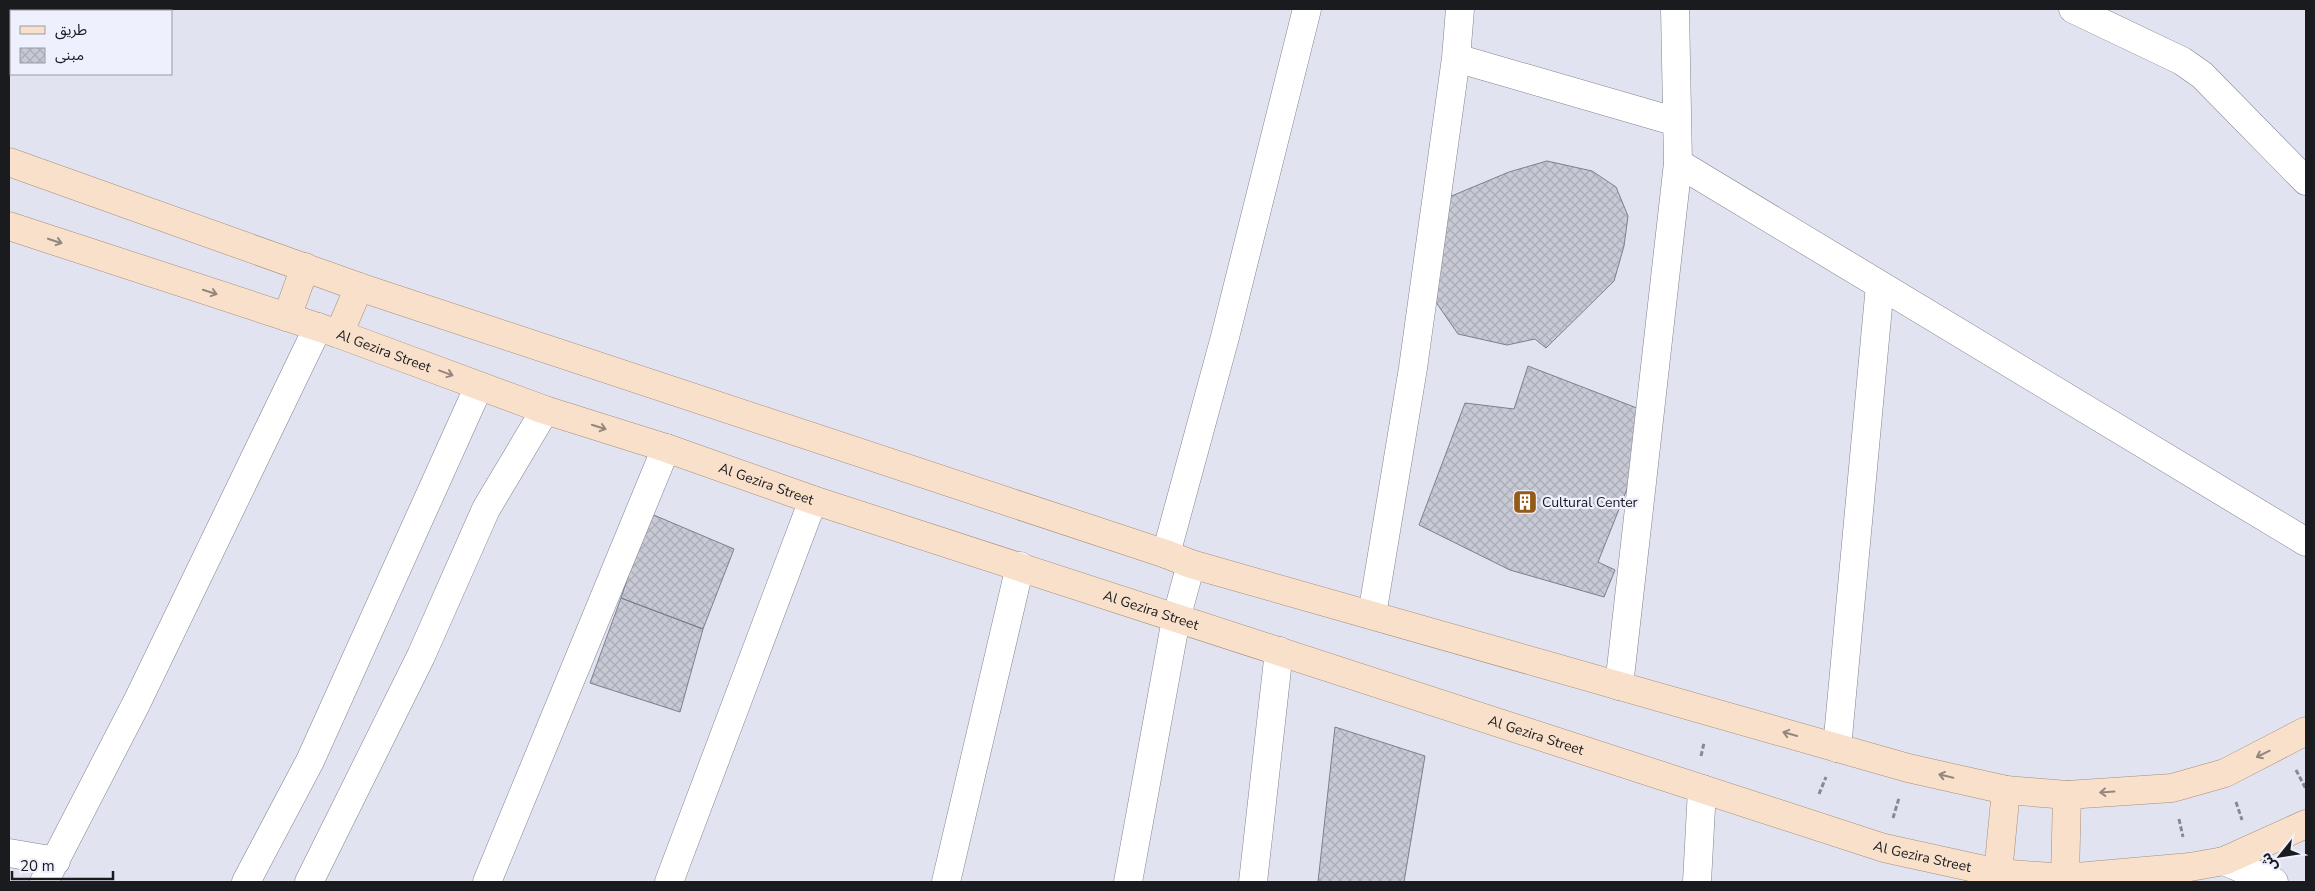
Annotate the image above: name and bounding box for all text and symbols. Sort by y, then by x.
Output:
legend [10,10,172,75]
text: طريق [55,20,87,40]
text: مبنى [55,45,84,65]
one-way arrow [47,237,62,246]
one-way arrow [201,287,217,297]
street label: Al Gezira Street [334,324,434,377]
one-way arrow [438,369,453,378]
one-way arrow [591,423,607,433]
street label: Al Gezira Street [716,458,816,509]
building icon: Cultural Center [1512,489,1538,515]
place label: Cultural Center [1542,493,1638,512]
street label: Al Gezira Street [1101,585,1201,634]
street label: Al Gezira Street [1486,711,1587,759]
one-way arrow [1782,729,1798,739]
one-way arrow [2256,750,2271,759]
one-way arrow [1939,771,1955,781]
one-way arrow [2099,788,2115,797]
north arrow [2255,831,2305,881]
street label: Al Gezira Street [1871,836,1973,876]
scale bar [12,848,114,880]
text: ش [2256,849,2282,875]
text: 20 m [20,856,55,876]

